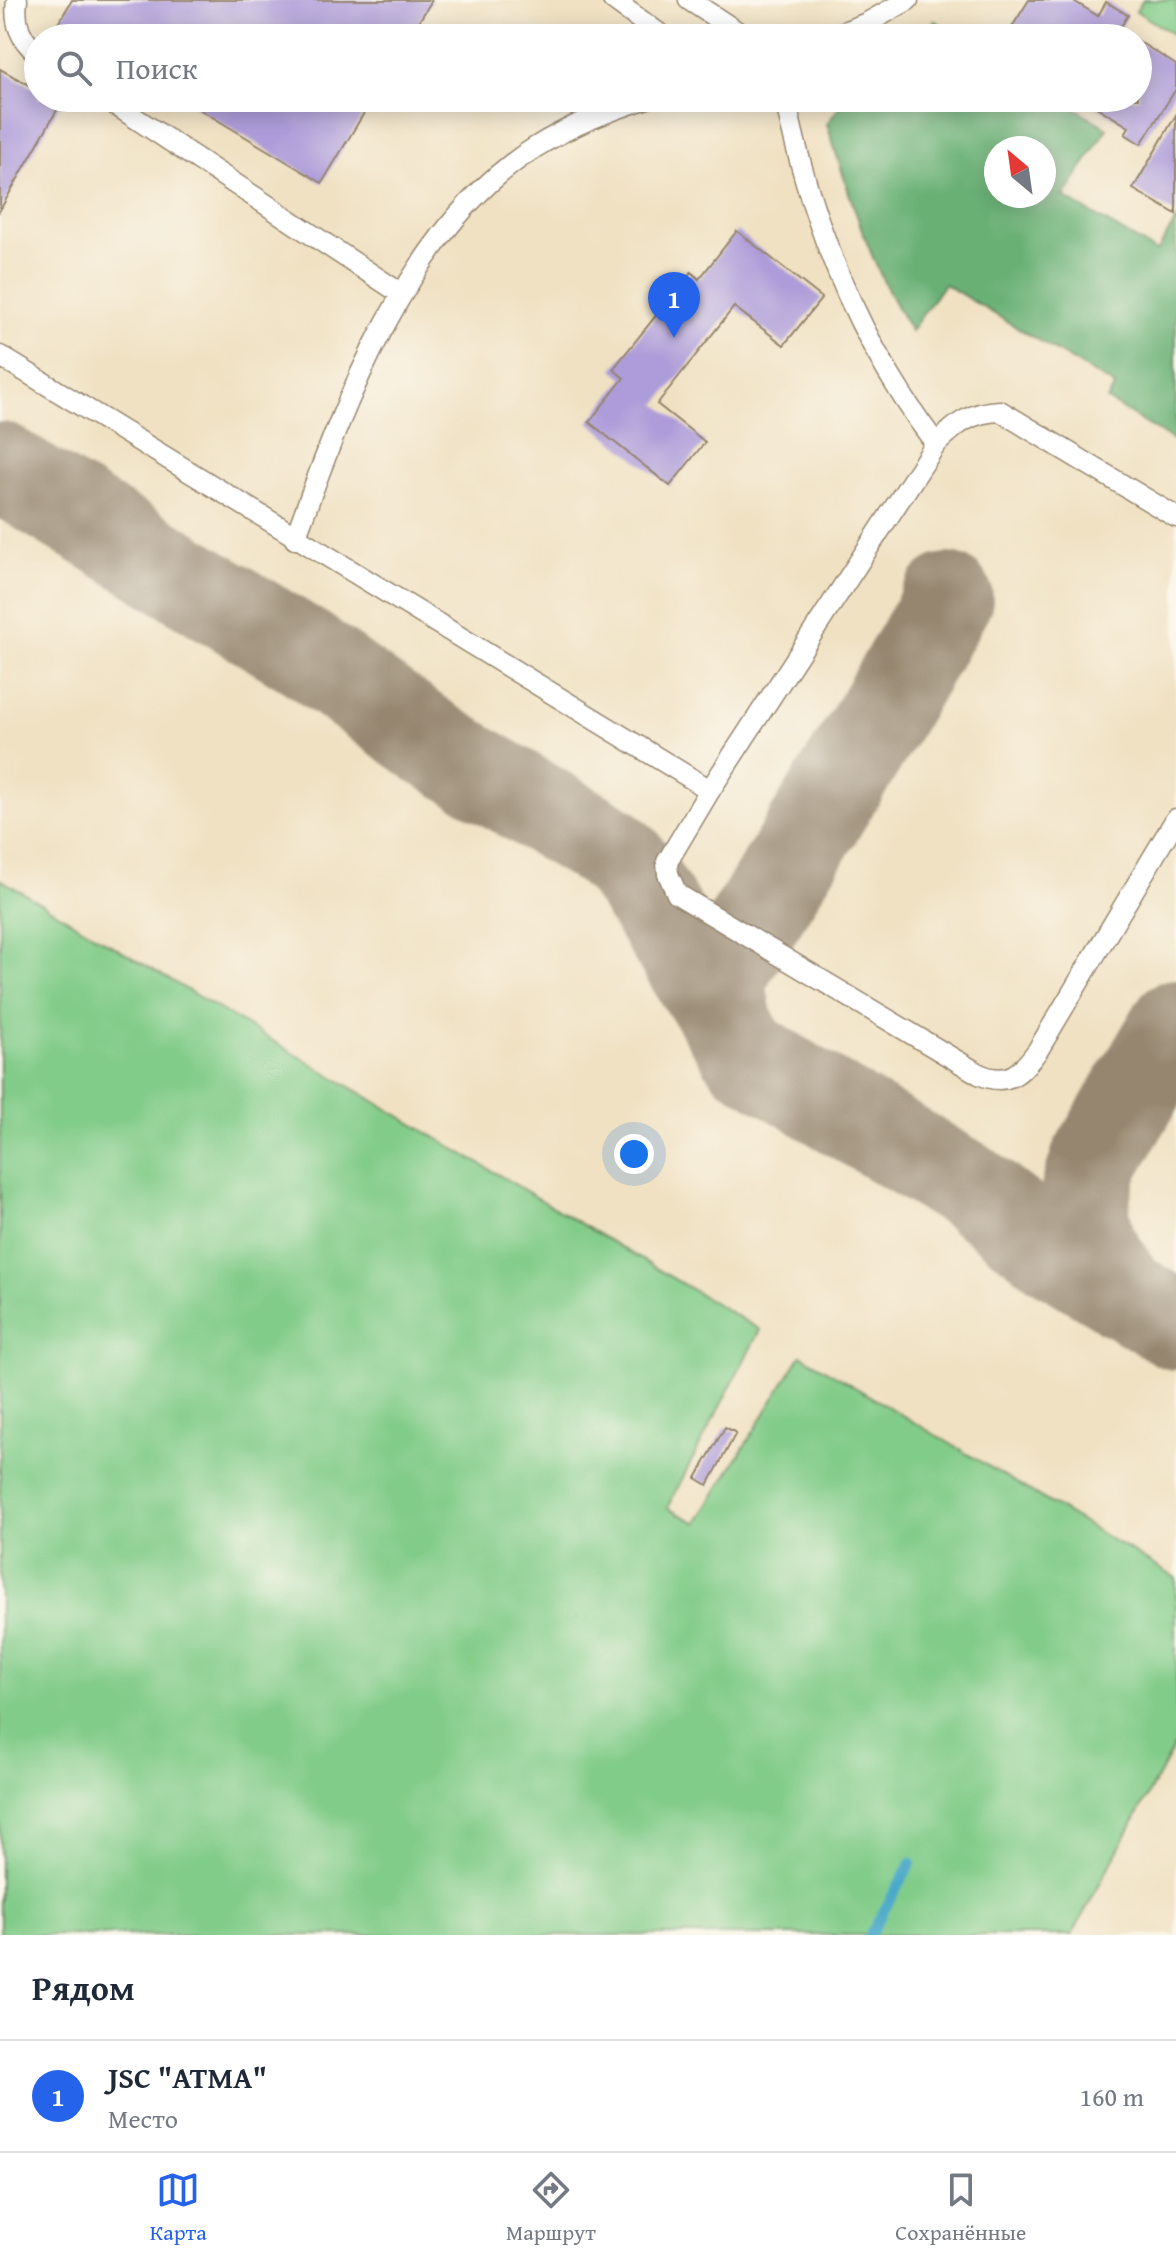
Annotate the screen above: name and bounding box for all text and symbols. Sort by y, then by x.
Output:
search box [24,24,1152,112]
icon: search [52,46,96,90]
text: Поиск [116,46,198,90]
north arrow [984,136,1056,208]
pin: 1 [648,272,700,338]
your location [614,1134,654,1174]
text: Рядом [32,1963,135,2012]
text: JSC "ATMA" [108,2055,267,2099]
text: 1 [51,2077,65,2116]
text: 160 m [1079,2077,1144,2116]
text: Место [108,2099,178,2138]
tab: Карта [150,2168,207,2248]
tab: Маршрут [506,2168,596,2248]
tab: Сохранённые [895,2168,1026,2248]

